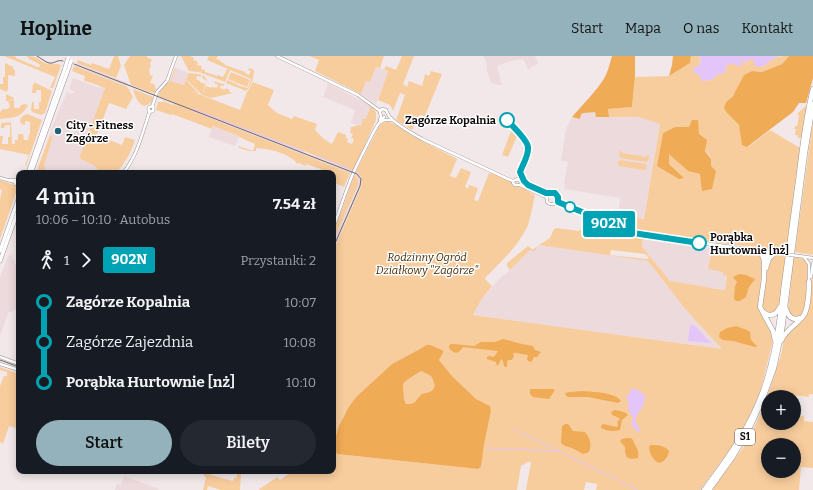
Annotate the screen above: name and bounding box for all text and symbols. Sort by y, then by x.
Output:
text: Hopline [20,17,92,40]
text: Start [571,20,603,37]
text: Mapa [625,20,661,37]
text: O nas [683,20,719,37]
text: Kontakt [741,20,793,37]
marker: Zagórze Kopalnia [499,112,515,128]
place label: Zagórze Kopalnia [405,114,497,127]
place label: City - Fitness Zagórze [66,119,134,145]
marker: City - Fitness Zagórze [53,126,63,136]
text: 4 min [36,183,95,210]
text: 7.54 zł [273,195,316,213]
unlabelled marker [564,201,576,213]
line badge: 902N [581,211,637,237]
text: 10:06 – 10:10 · Autobus [36,212,170,227]
text: 902N [591,215,627,232]
place label: Porąbka Hurtownie [nż] [710,231,789,257]
marker: Porąbka Hurtownie [nż] [691,235,707,251]
icon: walk [36,249,58,271]
icon: forward [75,249,97,271]
text: 902N [111,251,147,268]
park label: Rodzinny Ogród Działkowy "Zagórze" [376,251,479,277]
text: 1 [64,253,69,268]
text: Przystanki: 2 [240,253,316,268]
text: Zagórze Kopalnia [66,293,190,311]
text: 10:07 [285,295,316,310]
text: Zagórze Zajezdnia [66,333,193,351]
text: 10:08 [283,335,316,350]
text: Porąbka Hurtownie [nż] [66,373,235,391]
text: 10:10 [286,375,316,390]
map controls [761,390,801,478]
button: + [761,390,801,430]
button: Start [36,420,172,466]
button: Bilety [180,420,316,466]
road number: S1 [735,429,755,445]
button: − [761,438,801,478]

